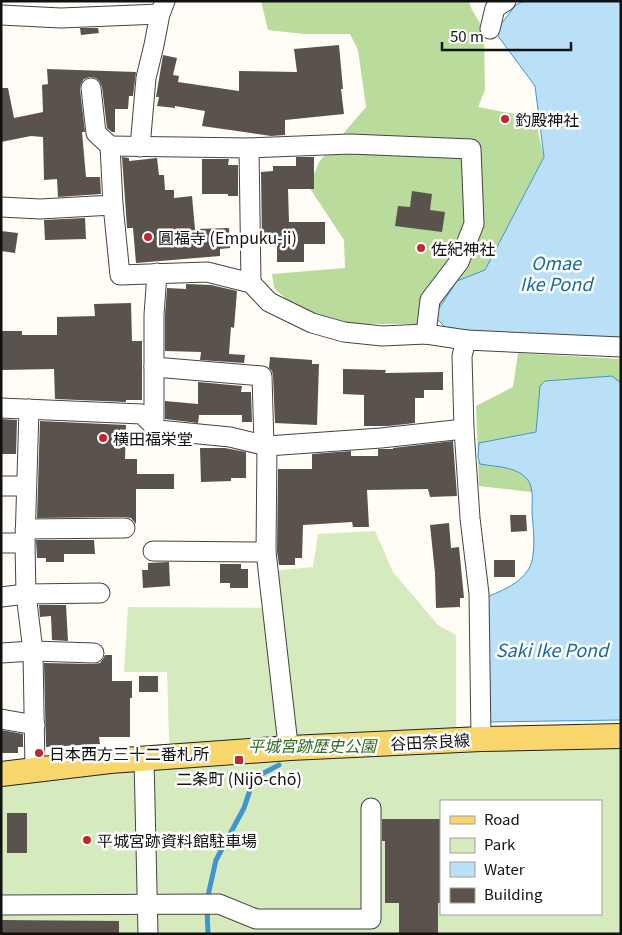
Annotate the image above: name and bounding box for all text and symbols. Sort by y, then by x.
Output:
scale bar [442,20,571,52]
text: 50 m [450,25,484,46]
place label: 釣殿神社 [515,107,579,131]
marker: 釣殿神社 [499,113,511,125]
place label: 圓福寺 (Empuku-ji) [158,225,297,249]
marker: 圓福寺 (Empuku-ji) [142,231,154,243]
place label: 佐紀神社 [431,236,495,260]
marker: 佐紀神社 [415,242,427,254]
water label: Omae Ike Pond [520,249,595,296]
place label: 横田福栄堂 [113,426,193,450]
marker: 横田福栄堂 [97,432,109,444]
water label: Saki Ike Pond [496,636,611,662]
street label: 谷田奈良線 [389,727,471,755]
park label: 平城宮跡歴史公園 [248,733,378,757]
place label: 日本西方三十二番札所 [49,741,209,765]
marker: 日本西方三十二番札所 [33,747,45,759]
marker: 二条町 (Nijō-chō) [233,754,245,766]
place label: 二条町 (Nijō-chō) [176,766,302,790]
legend [440,800,602,915]
text: Road [484,808,520,829]
place label: 平城宮跡資料館駐車場 [97,828,257,852]
text: Park [484,833,516,854]
marker: 平城宮跡資料館駐車場 [81,834,93,846]
text: Water [484,858,525,879]
text: Building [484,883,543,904]

